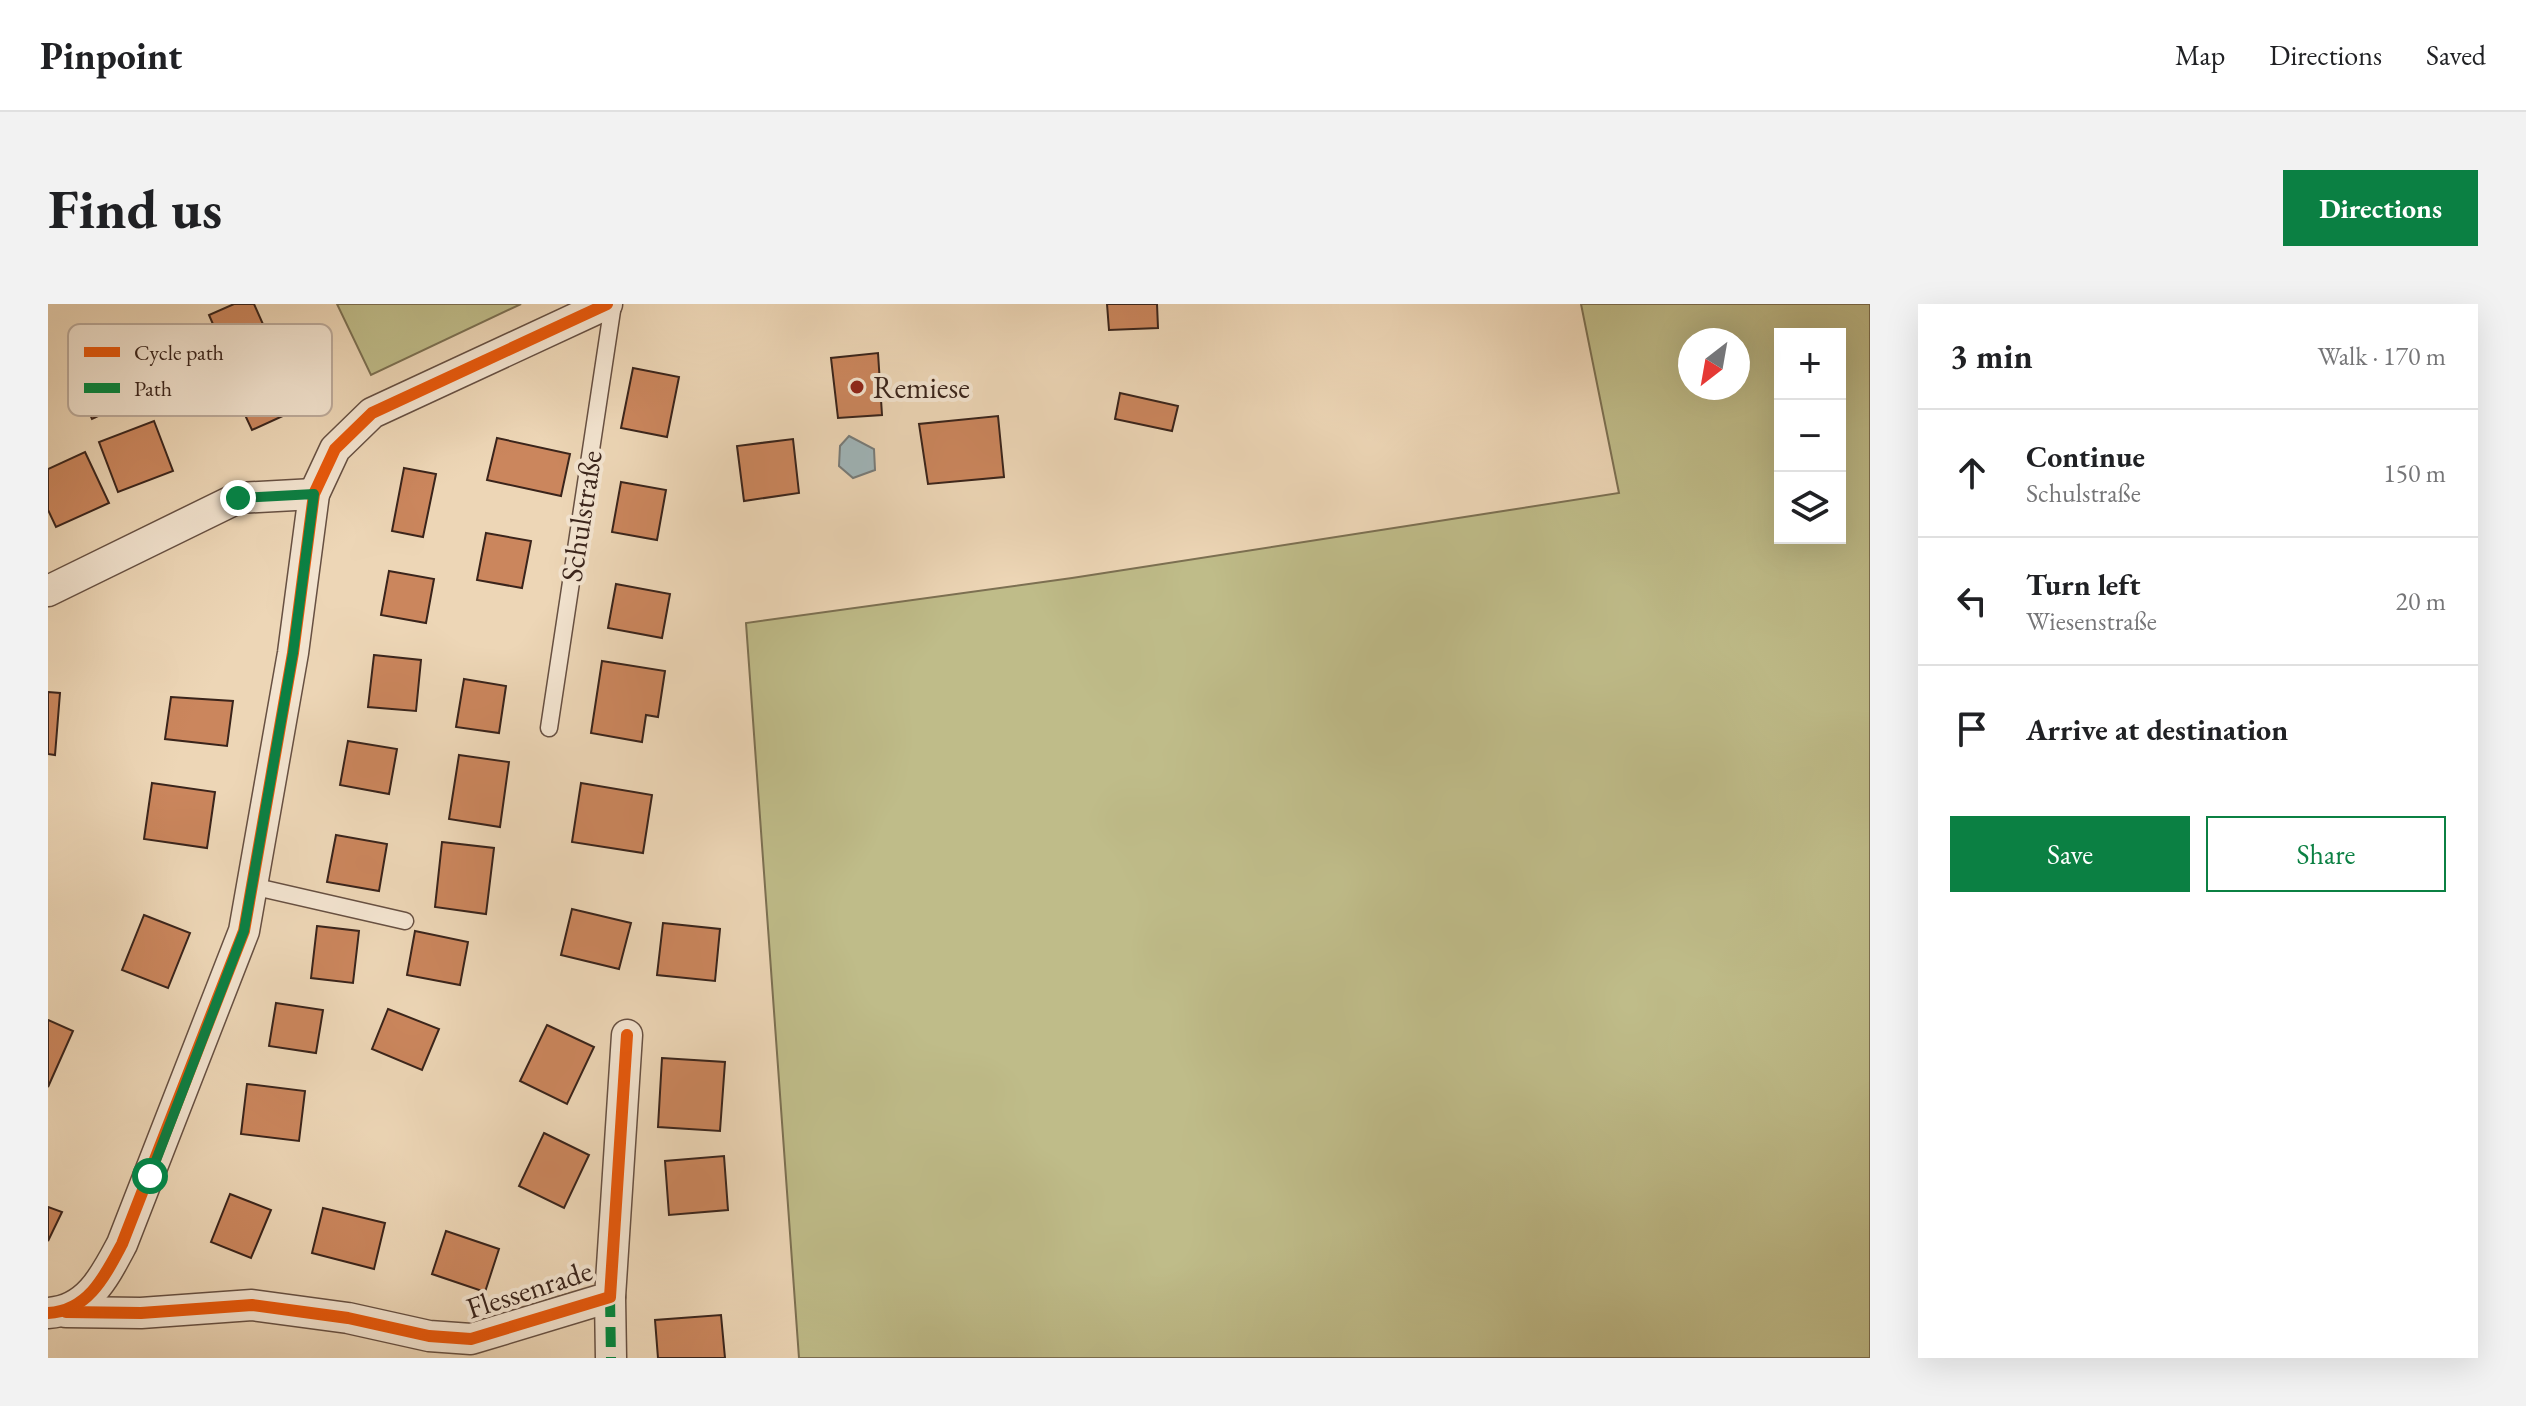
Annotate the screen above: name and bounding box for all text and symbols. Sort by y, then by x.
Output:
text: Pinpoint [40,31,182,80]
text: Map [2175,37,2225,73]
text: Directions [2269,37,2382,73]
text: Saved [2426,37,2486,73]
button: Directions [2283,170,2478,246]
text: Find us [48,172,222,245]
legend [68,324,332,416]
north arrow [1678,328,1750,400]
map controls [1774,328,1846,544]
button: + [1774,328,1846,400]
text: 3 min [1950,334,2033,378]
text: Cycle path [134,338,224,367]
text: Walk · 170 m [2318,339,2446,373]
place label: Remiese [873,368,970,407]
text: Path [134,374,172,403]
marker: Remiese [848,378,866,396]
button: − [1774,400,1846,472]
text: Continue [2026,437,2145,476]
street label: Schulstraße [551,447,611,585]
icon: ahead [1950,451,1994,495]
text: 150 m [2383,456,2446,490]
button: layers [1774,472,1846,544]
text: Schulstraße [2026,476,2141,510]
route end [220,480,256,516]
text: Turn left [2026,565,2140,604]
icon: left [1950,579,1994,623]
text: 20 m [2396,584,2446,618]
text: Wiesenstraße [2026,604,2157,638]
icon: arrive [1950,707,1994,751]
text: Arrive at destination [2026,710,2288,749]
button: Save [1950,816,2190,892]
button: Share [2206,816,2446,892]
route start [132,1158,168,1194]
street label: Flessenrade [461,1250,597,1328]

